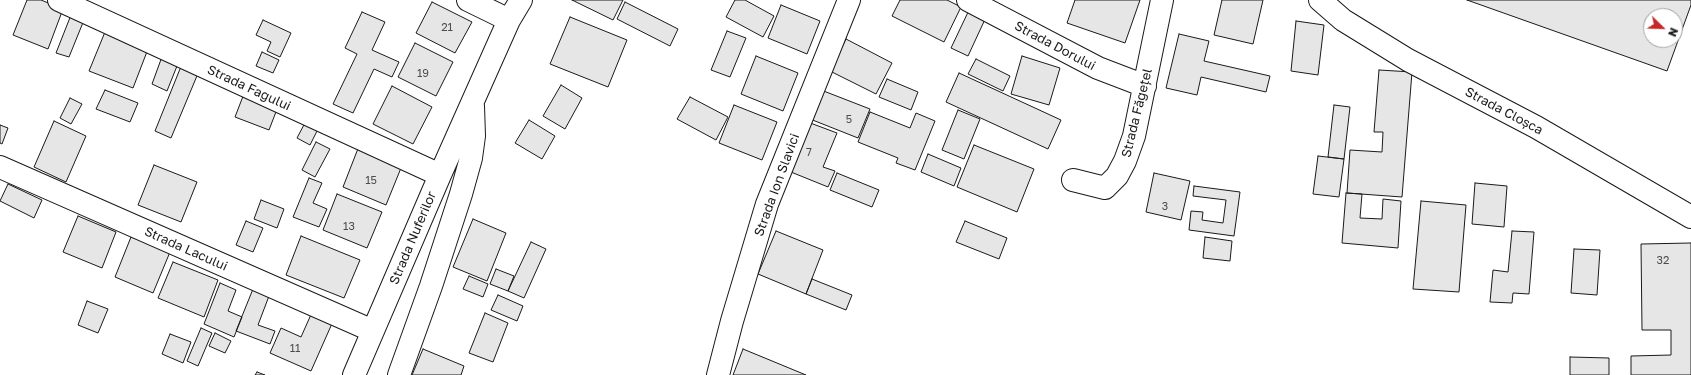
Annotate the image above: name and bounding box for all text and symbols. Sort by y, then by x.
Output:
north arrow [1643,8,1683,48]
street label: Strada Dorului [1012,18,1098,74]
house number: 21 [441,21,453,35]
text: N [1666,26,1681,39]
street label: Strada Fagului [205,62,293,114]
house number: 19 [417,67,429,81]
street label: Strada Făgețel [1118,67,1156,159]
street label: Strada Cloșca [1462,84,1546,138]
house number: 5 [846,113,852,127]
street label: Strada Ion Slavici [751,132,803,238]
house number: 7 [806,146,812,160]
house number: 15 [365,174,377,188]
street label: Strada Nuferilor [386,189,440,287]
house number: 3 [1162,200,1168,214]
house number: 13 [343,220,355,234]
street label: Strada Lacului [142,224,230,274]
house number: 32 [1657,254,1669,268]
house number: 11 [290,342,300,356]

